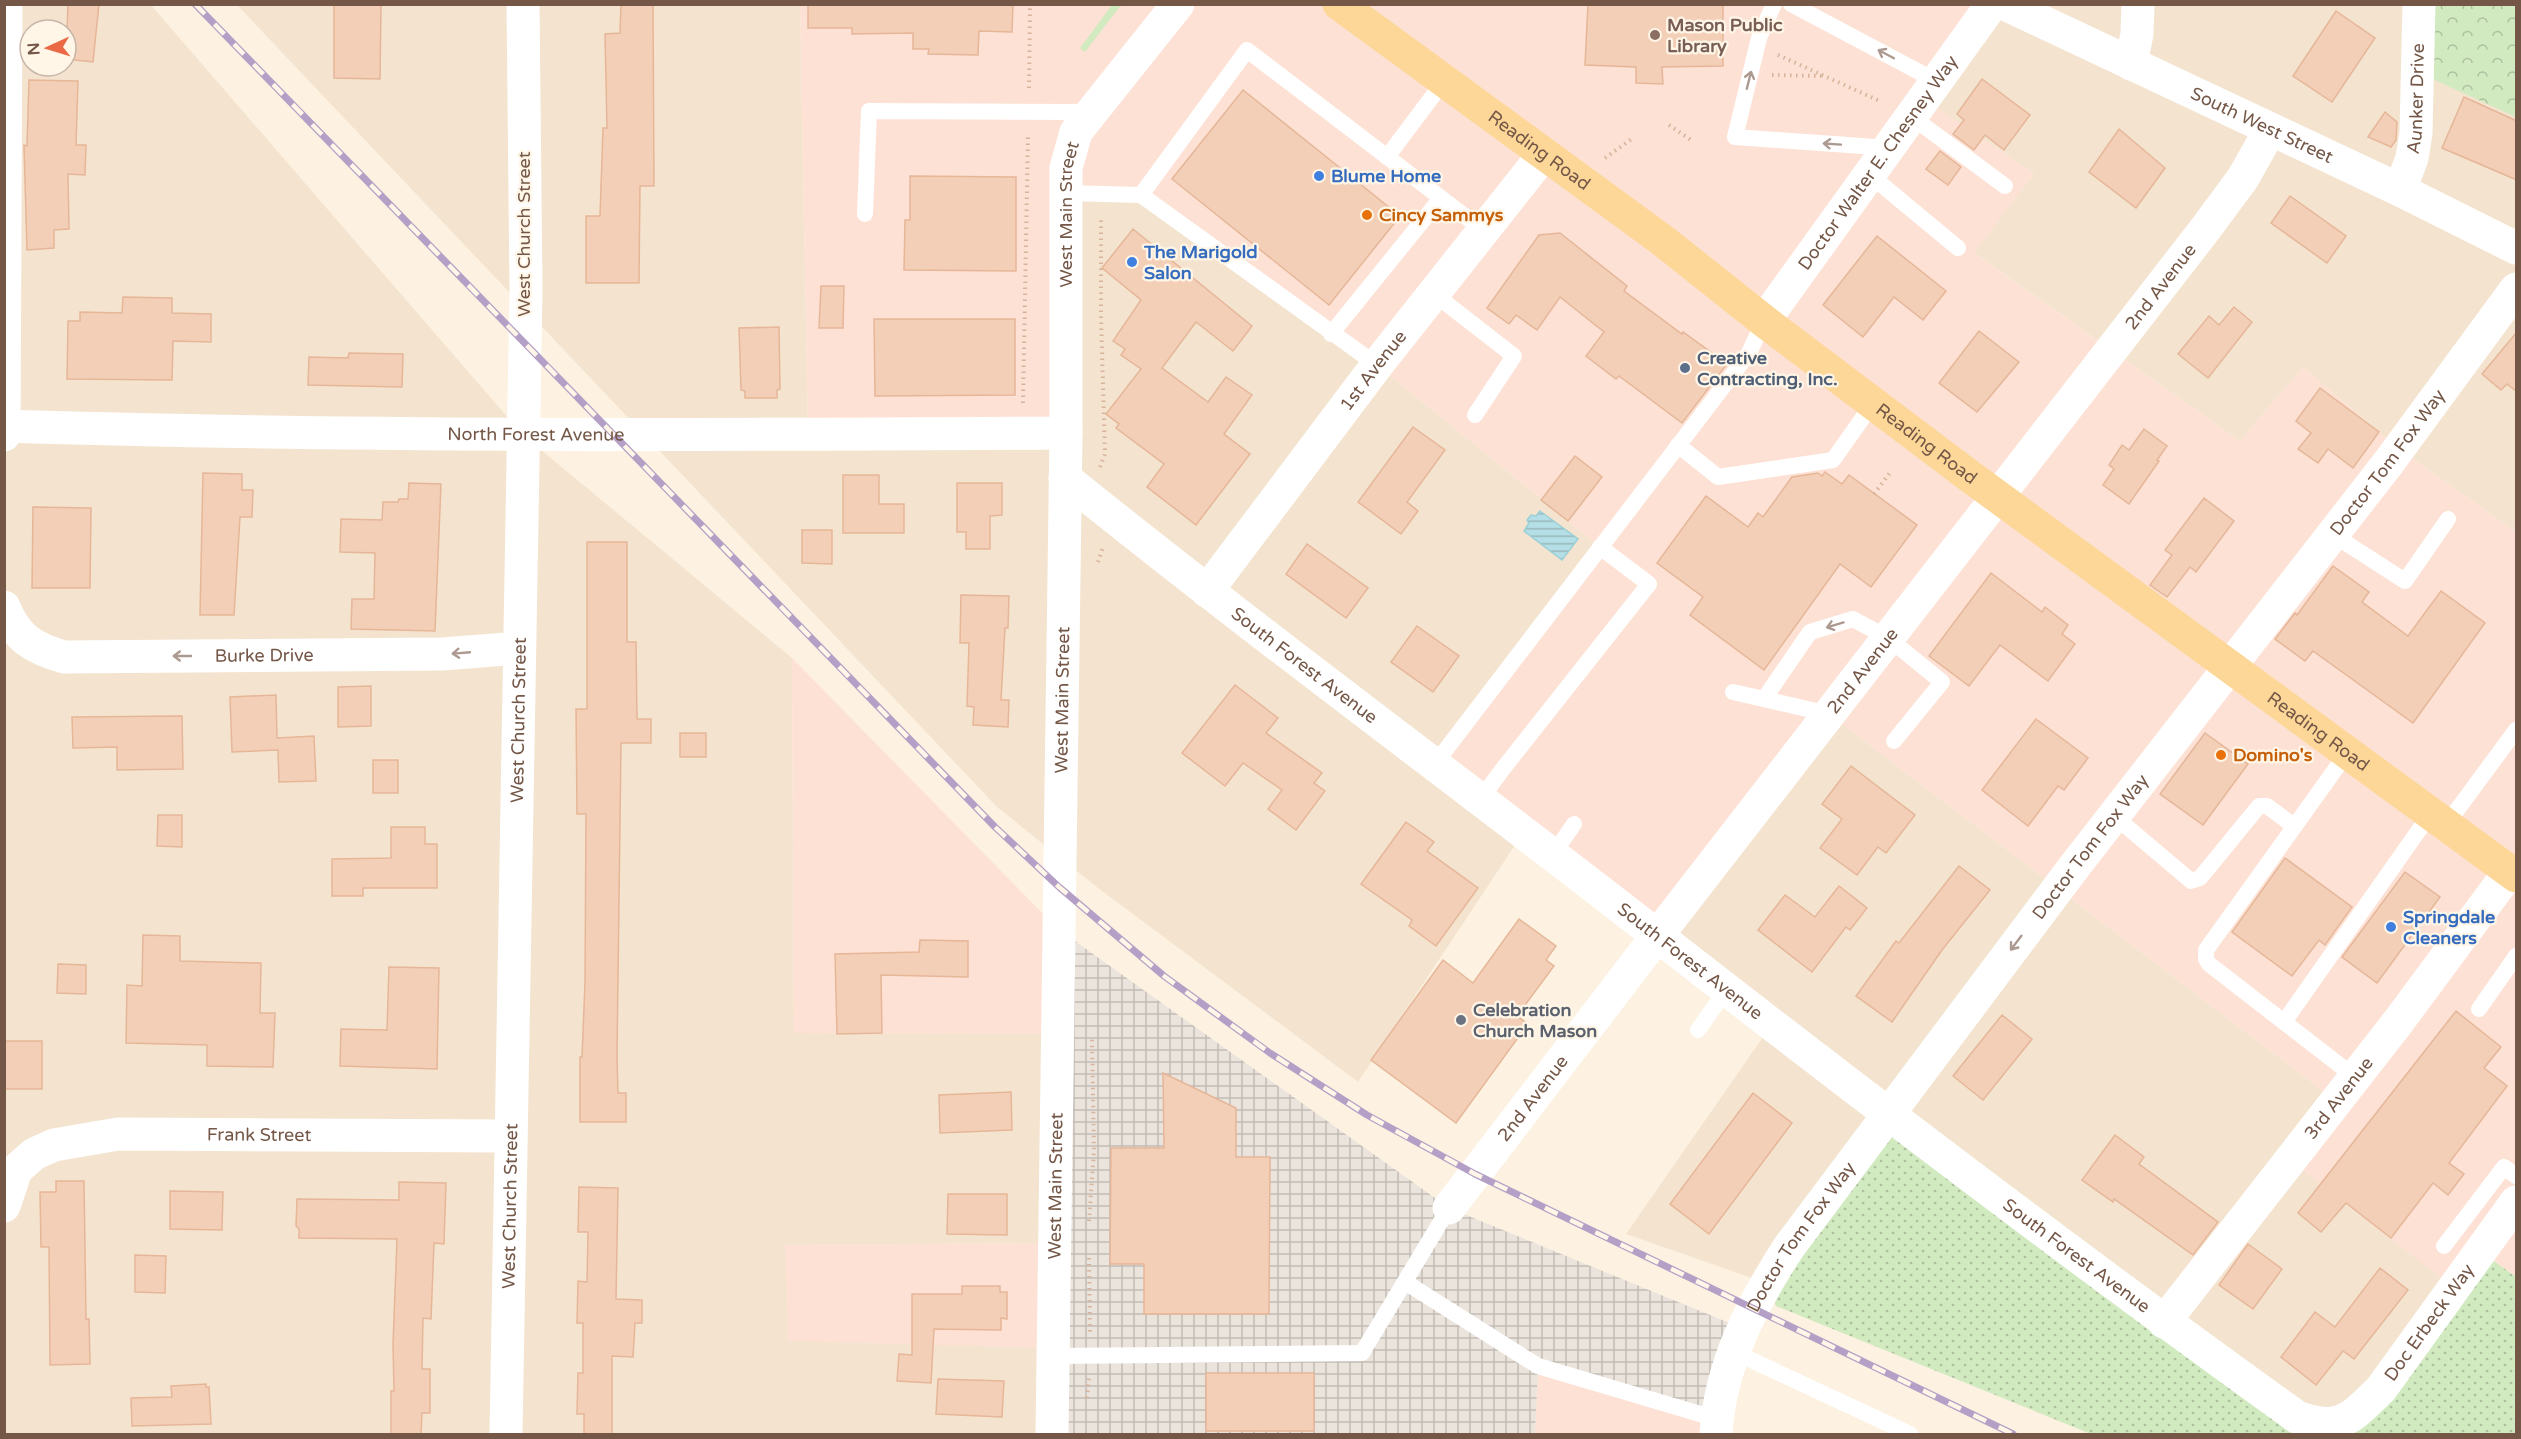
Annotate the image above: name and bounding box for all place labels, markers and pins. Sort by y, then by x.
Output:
place label: Mason Public Library [1667,14,1783,57]
marker: Mason Public Library [1648,28,1662,42]
place label: Blume Home [1331,165,1441,187]
marker: Blume Home [1312,169,1326,183]
place label: Cincy Sammys [1379,204,1504,226]
marker: Cincy Sammys [1360,208,1374,222]
place label: The Marigold Salon [1143,241,1258,284]
marker: The Marigold Salon [1125,255,1139,269]
place label: Creative Contracting, Inc. [1697,347,1838,390]
marker: Creative Contracting, Inc. [1678,361,1692,375]
place label: Domino's [2233,744,2313,766]
marker: Domino's [2214,748,2228,762]
place label: Springdale Cleaners [2403,906,2495,949]
marker: Springdale Cleaners [2384,920,2398,934]
place label: Celebration Church Mason [1473,999,1597,1042]
marker: Celebration Church Mason [1454,1013,1468,1027]

